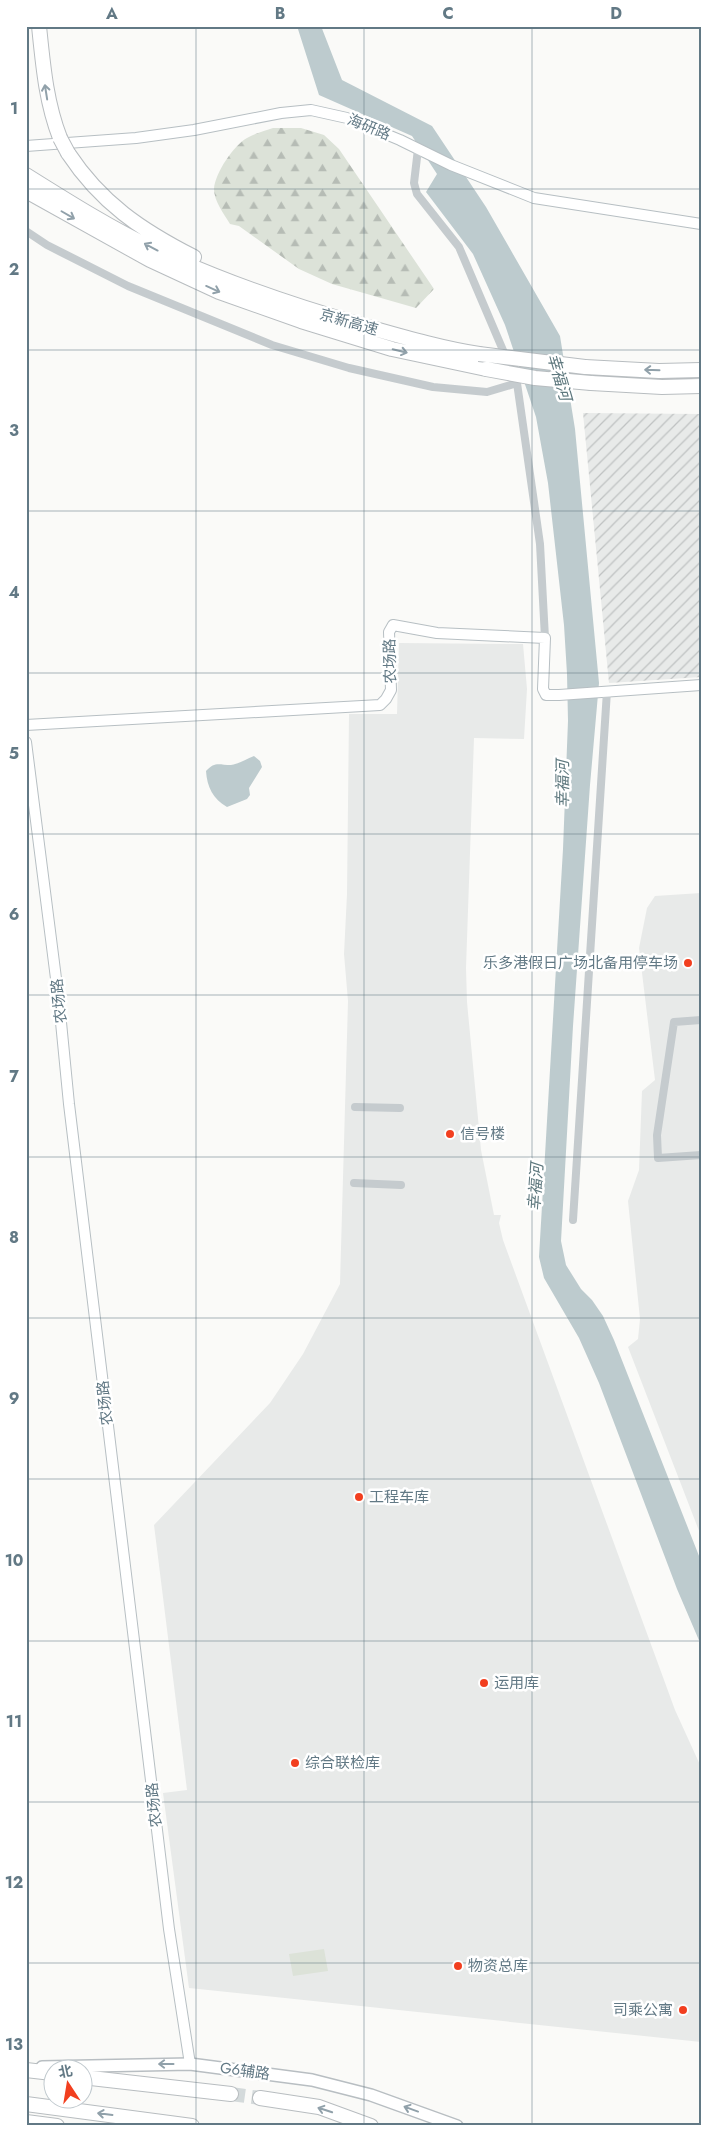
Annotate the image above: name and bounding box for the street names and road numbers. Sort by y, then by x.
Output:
street label: 海研路 [344,108,394,146]
street label: 京新高速 [317,303,381,341]
street label: 农场路 [379,638,401,684]
street label: 农场路 [46,977,72,1025]
street label: 农场路 [92,1379,118,1427]
street label: 农场路 [141,1781,167,1829]
street label: G6辅路 [219,2057,271,2085]

